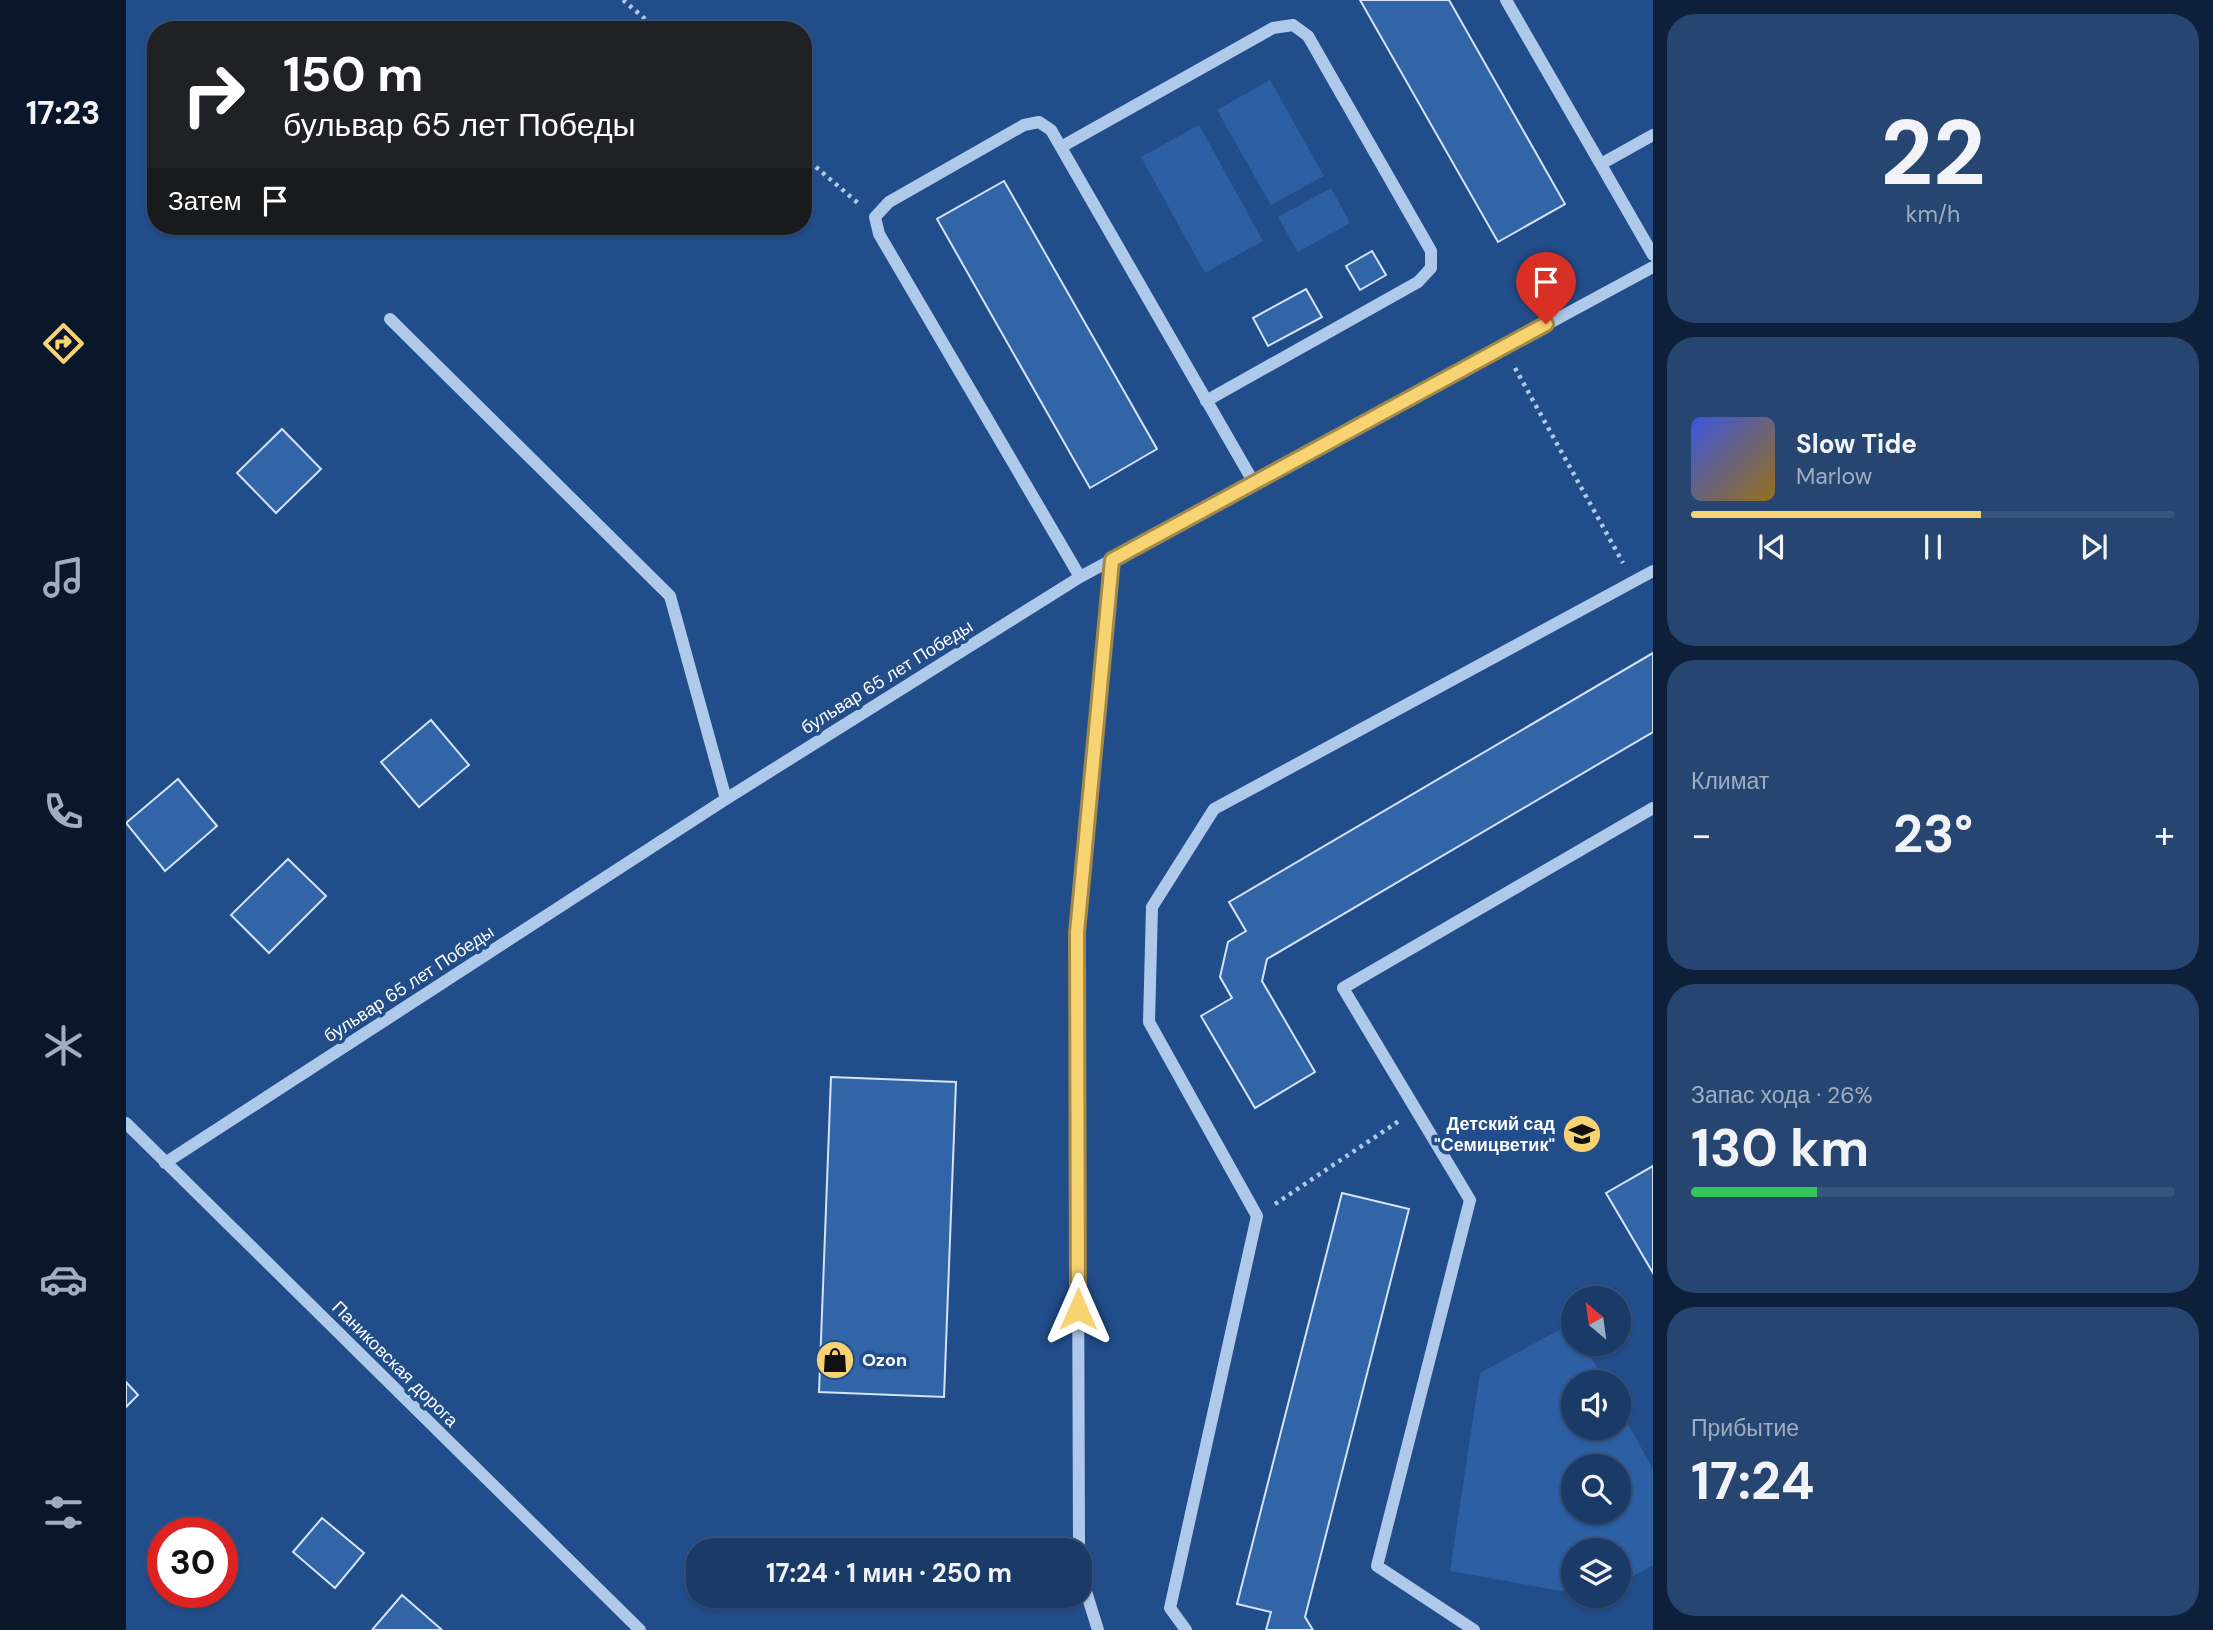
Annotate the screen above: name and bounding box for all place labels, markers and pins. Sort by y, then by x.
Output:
pin [1516,252,1576,324]
place label: Детский сад "Семицветик" [1434,1112,1556,1157]
school or university icon: Детский сад "Семицветик" [1561,1113,1603,1155]
shop icon: Ozon [814,1339,856,1381]
place label: Ozon [862,1348,907,1372]

